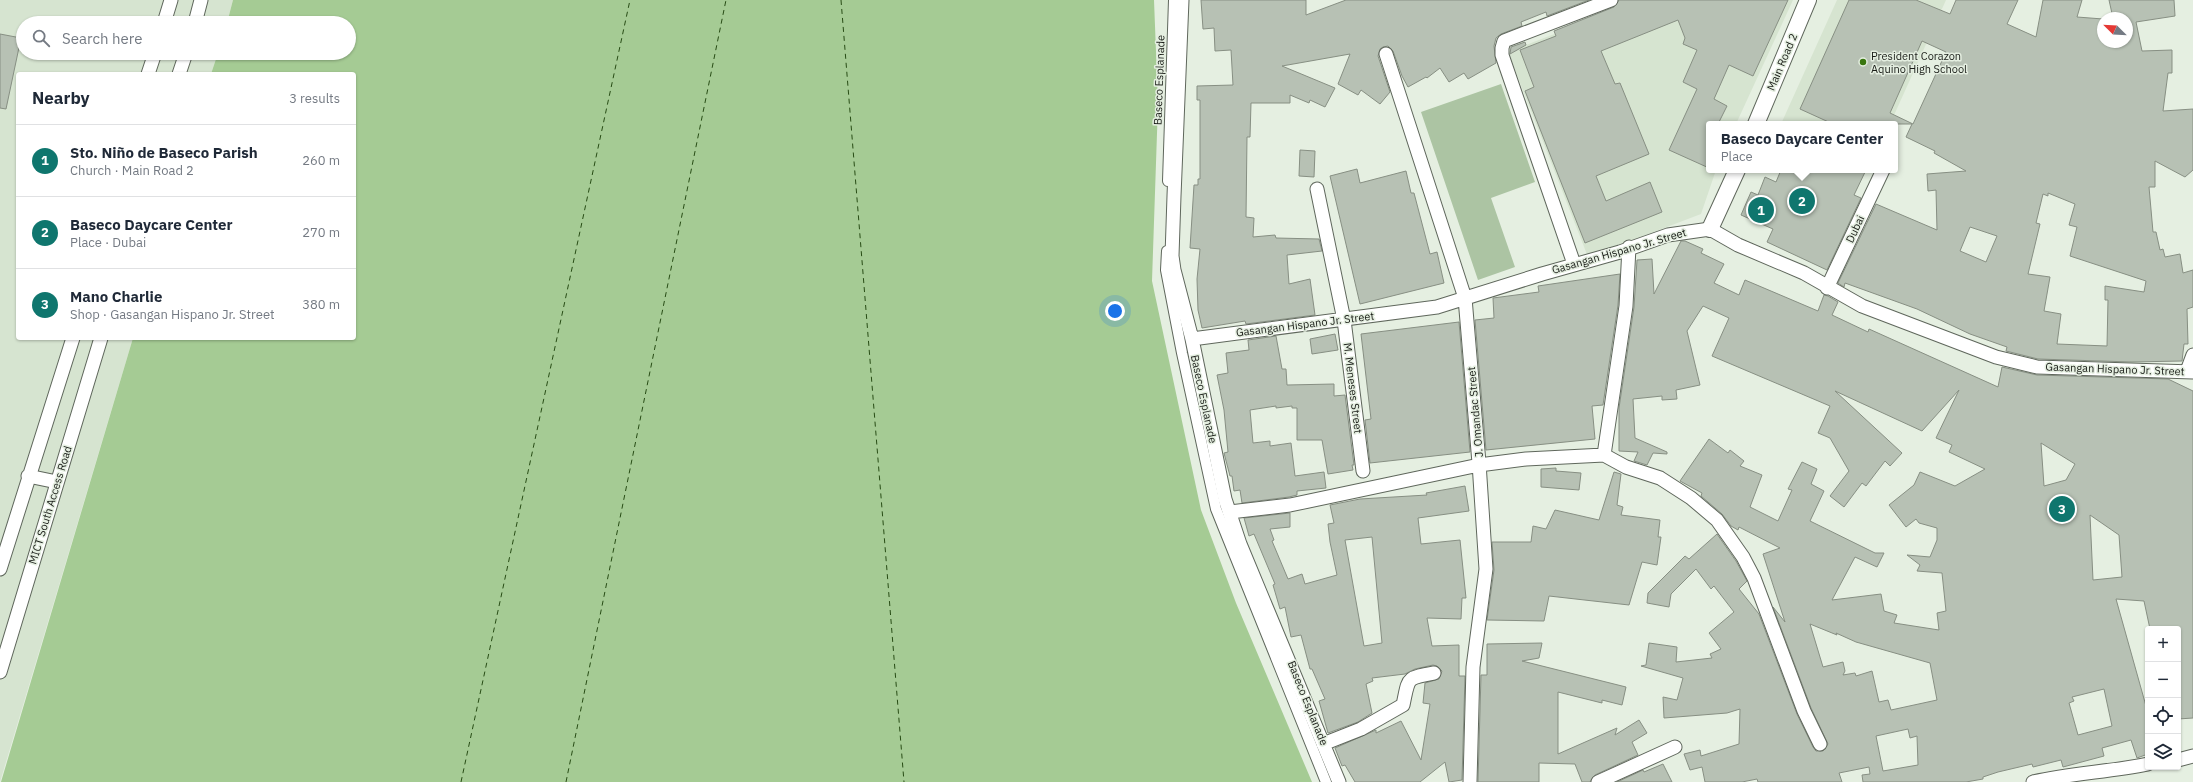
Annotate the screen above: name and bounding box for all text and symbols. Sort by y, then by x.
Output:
north arrow [2097,12,2133,48]
search box [16,16,356,60]
icon: search [30,27,52,49]
text: Search here [62,29,142,48]
street label: Main Road 2 [1764,31,1800,93]
street label: Baseco Esplanade [1150,35,1168,125]
place label: President Corazon Aquino High School [1871,49,1967,76]
marker: President Corazon Aquino High School [1858,57,1868,67]
text: Nearby [32,87,90,109]
text: 3 results [289,90,340,107]
popup [1706,121,1898,173]
text: Baseco Daycare Center [1721,129,1883,148]
text: Sto. Niño de Baseco Parish [70,143,258,162]
text: Place [1721,148,1753,165]
text: 1 [41,152,49,169]
text: 260 m [302,152,340,169]
text: Church · Main Road 2 [70,162,194,179]
pin: 2 [1789,186,1815,216]
pin: 1 [1748,195,1774,225]
street label: Dubai [1843,213,1867,245]
text: Baseco Daycare Center [70,215,233,234]
text: 2 [41,224,49,241]
text: 270 m [302,224,340,241]
street label: Gasangan Hispano Jr. Street [1550,225,1688,277]
text: Place · Dubai [70,234,146,251]
text: Mano Charlie [70,287,162,306]
text: 3 [41,296,49,313]
text: 380 m [302,296,340,313]
your location [1105,301,1125,321]
text: Shop · Gasangan Hispano Jr. Street [70,306,275,323]
street label: Gasangan Hispano Jr. Street [1235,309,1375,339]
street label: M. Meneses Street [1340,342,1366,434]
street label: Baseco Esplanade [1188,353,1220,445]
street label: Gasangan Hispano Jr. Street [2045,360,2185,378]
street label: J. Omandac Street [1464,366,1486,458]
street label: MICT South Access Road [25,444,75,566]
pin: 3 [2049,494,2075,524]
map controls [2145,626,2181,770]
button: + [2145,626,2181,662]
street label: Baseco Esplanade [1285,659,1331,747]
button: − [2145,662,2181,698]
button: locate [2145,698,2181,734]
button: layers [2145,734,2181,770]

